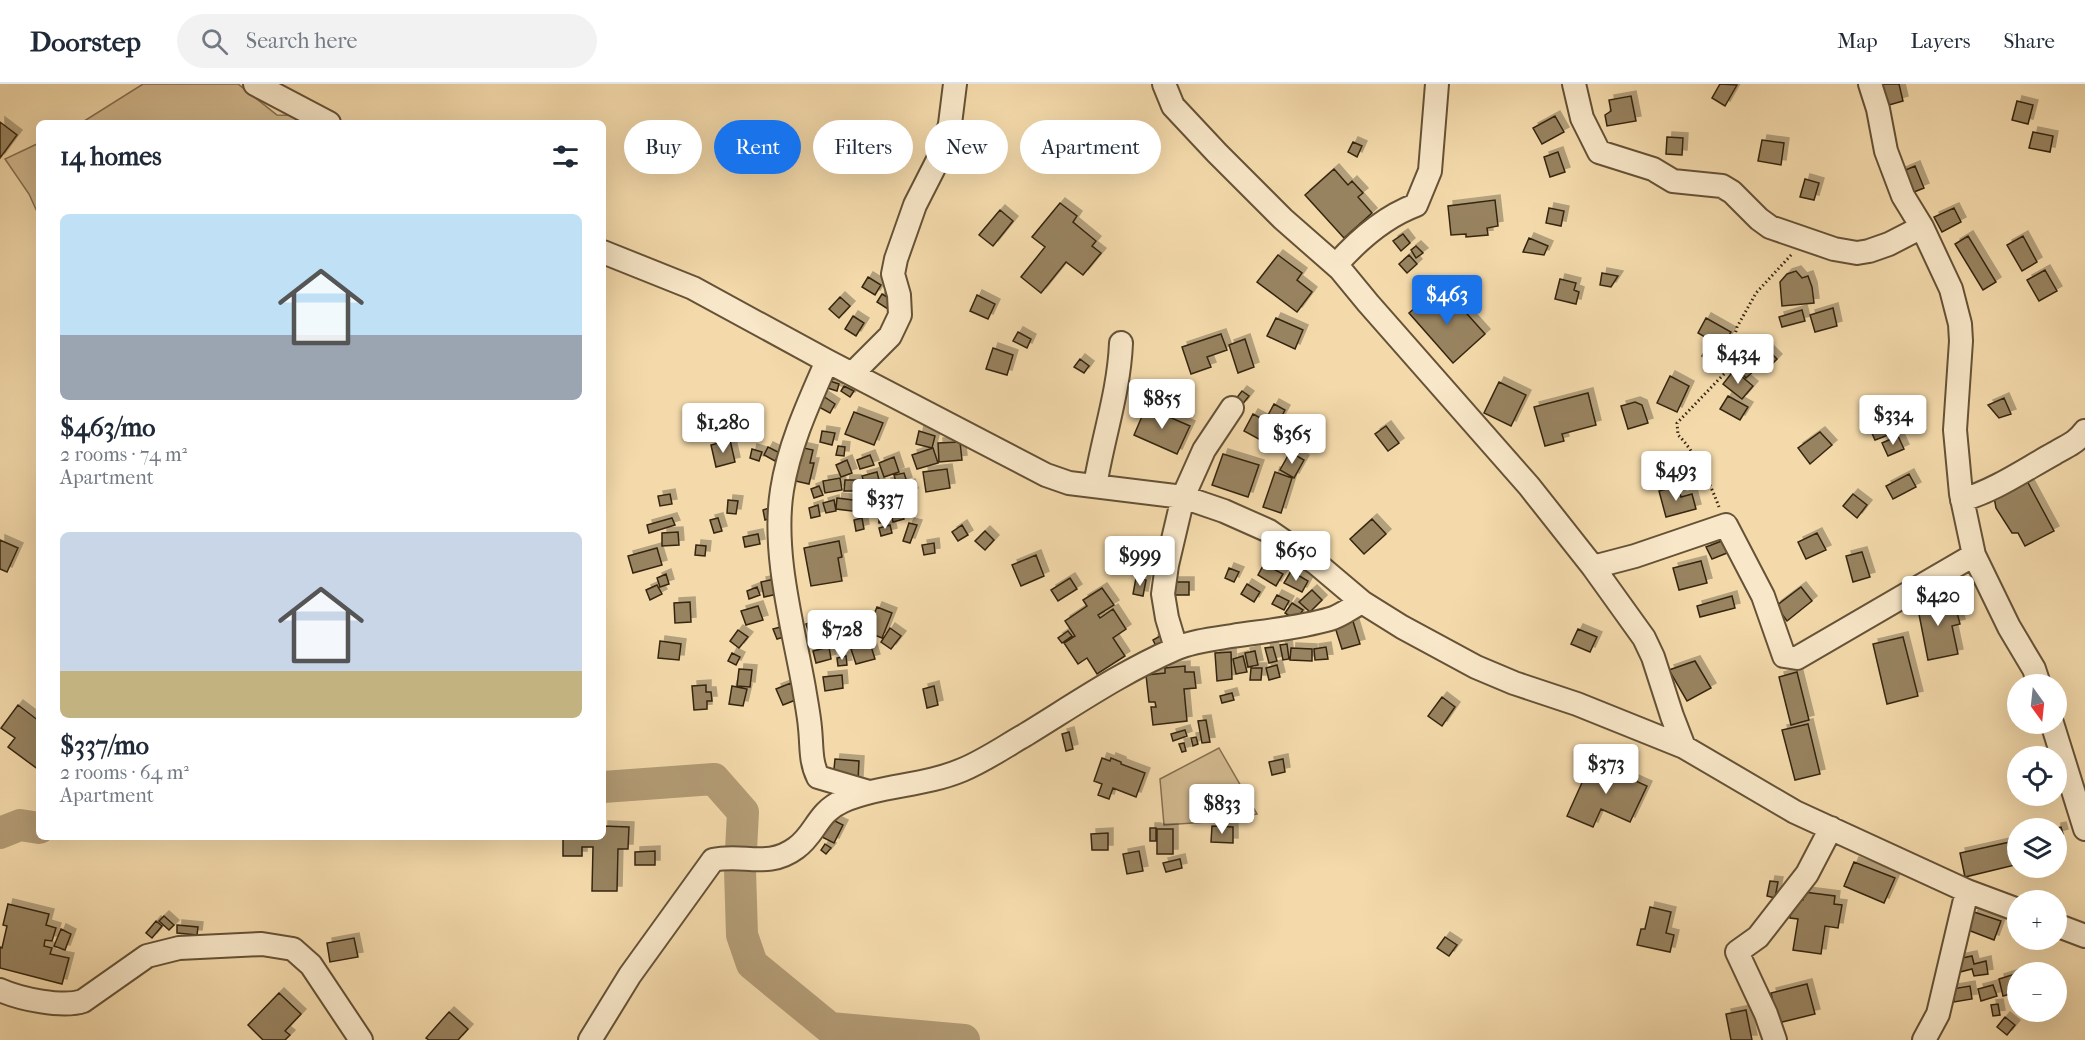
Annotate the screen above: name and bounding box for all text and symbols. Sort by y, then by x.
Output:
search box [177,14,597,68]
text: Doorstep [30,25,141,58]
icon: search [198,25,231,58]
text: Search here [246,28,357,54]
text: Map [1837,29,1878,53]
text: Layers [1911,29,1970,53]
text: Share [2003,29,2055,53]
chip: Buy [624,120,702,174]
chip: Rent [714,120,801,174]
chip: Filters [813,120,913,174]
chip: New [925,120,1008,174]
chip: Apartment [1020,120,1161,174]
icon: filters [549,140,582,173]
text: 14 homes [60,141,162,172]
icon: home [267,253,375,361]
pin: $463 [1411,275,1483,326]
text: $463 [1426,283,1468,306]
pin: $434 [1702,334,1774,385]
text: $434 [1717,342,1759,365]
pin: $855 [1126,379,1198,430]
text: $855 [1143,387,1181,410]
pin: $334 [1857,395,1929,446]
pin: $1,280 [674,403,772,454]
text: $334 [1873,403,1913,426]
text: $1,280 [696,411,750,434]
text: $463/mo [60,412,155,443]
pin: $365 [1256,414,1328,465]
text: $365 [1273,422,1311,445]
text: 2 rooms · 74 m² [60,443,187,466]
pin: $493 [1640,451,1712,502]
text: $493 [1655,459,1697,482]
text: Apartment [60,466,154,489]
pin: $337 [849,479,921,530]
text: $337 [866,487,904,510]
pin: $650 [1260,531,1332,582]
pin: $999 [1104,536,1176,587]
text: $650 [1275,539,1317,562]
text: $999 [1119,544,1161,567]
icon: home [267,571,375,679]
pin: $420 [1902,576,1974,627]
text: $420 [1916,584,1960,607]
pin: $728 [806,610,878,661]
text: $728 [822,618,862,641]
north arrow [2007,674,2067,734]
map controls [2007,674,2067,1022]
text: $337/mo [60,730,149,761]
pin: $373 [1570,744,1642,795]
button: locate [2007,746,2067,806]
text: $373 [1587,752,1625,775]
text: 2 rooms · 64 m² [60,761,189,784]
text: Apartment [60,784,154,807]
pin: $833 [1186,784,1258,835]
text: $833 [1203,792,1241,815]
button: layers [2007,818,2067,878]
button: + [2007,890,2067,950]
button: − [2007,962,2067,1022]

